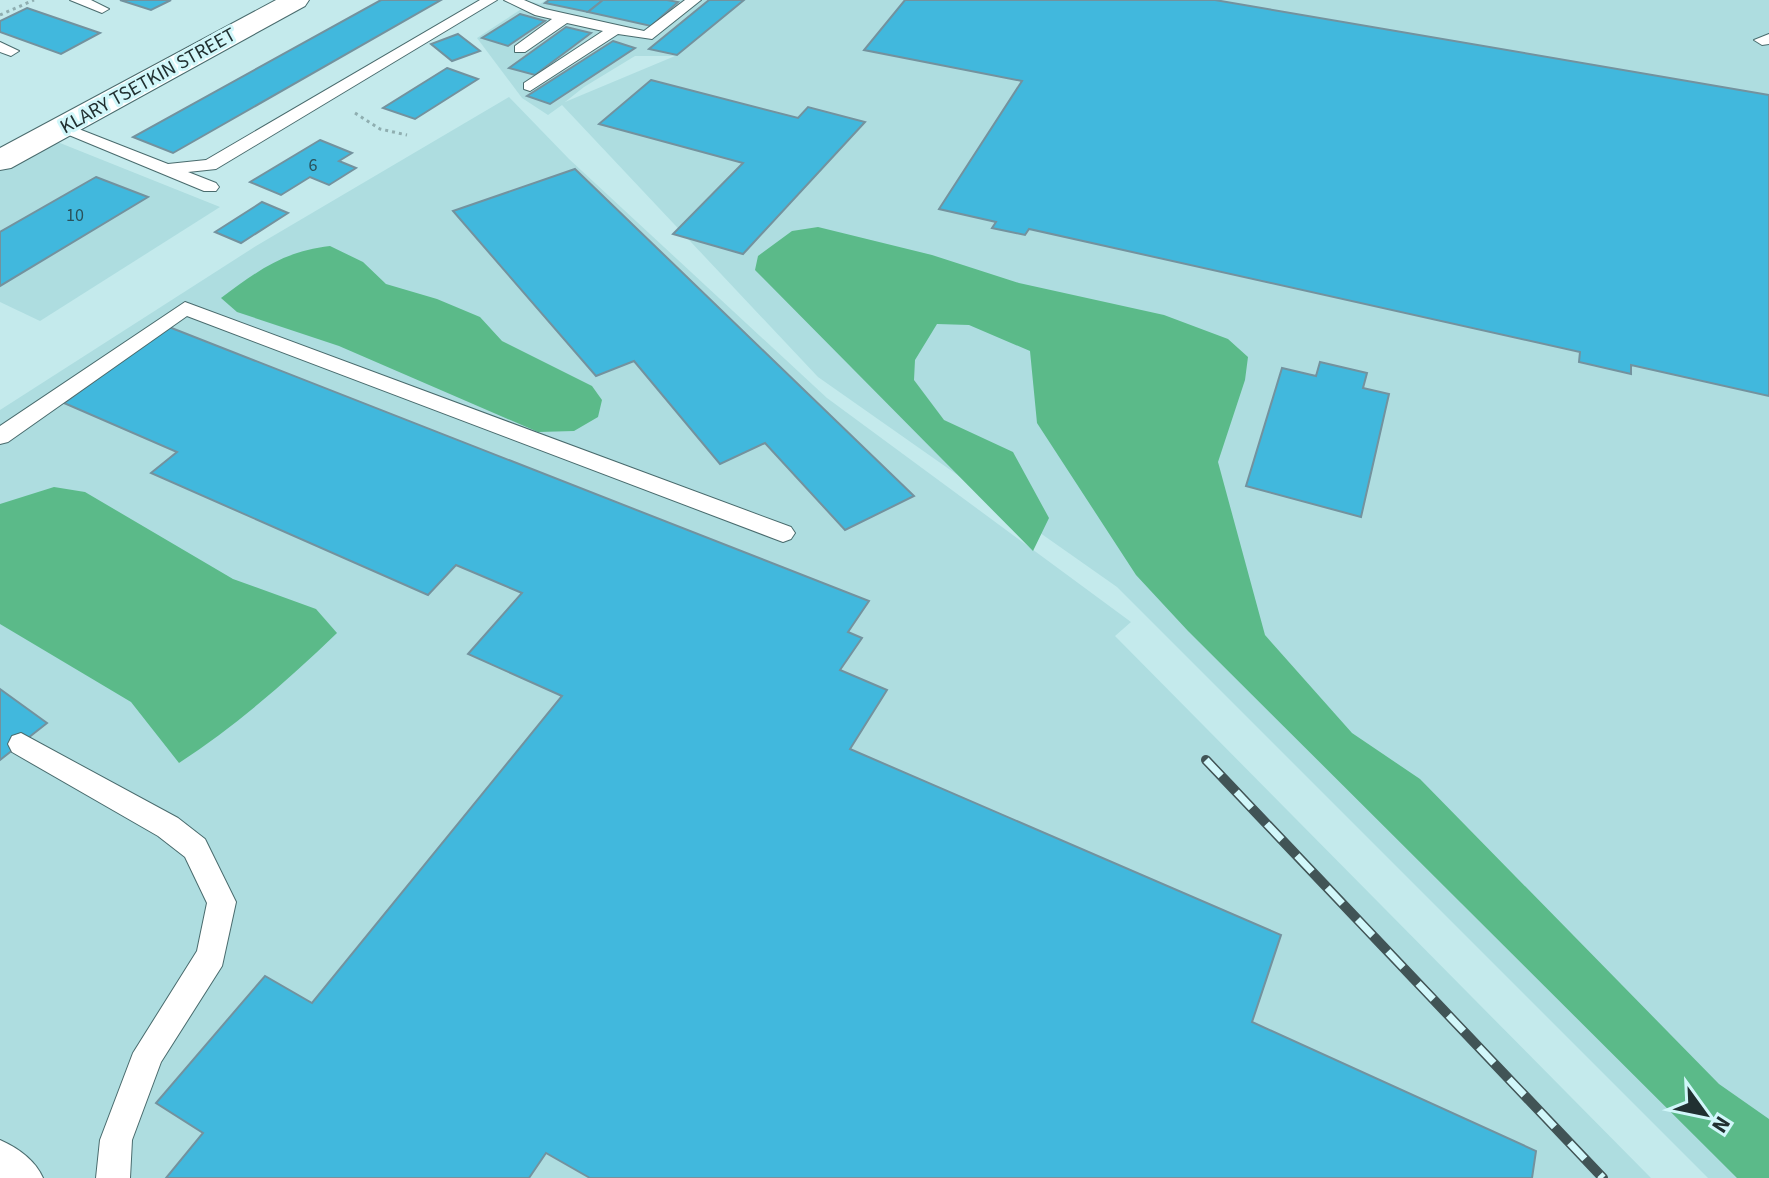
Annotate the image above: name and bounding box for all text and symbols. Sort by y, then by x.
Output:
street label: KLARY TSETKIN STREET [55,21,241,141]
house number: 6 [309,153,318,178]
house number: 10 [66,203,84,228]
north arrow [1665,1074,1745,1154]
text: N [1704,1109,1738,1139]

